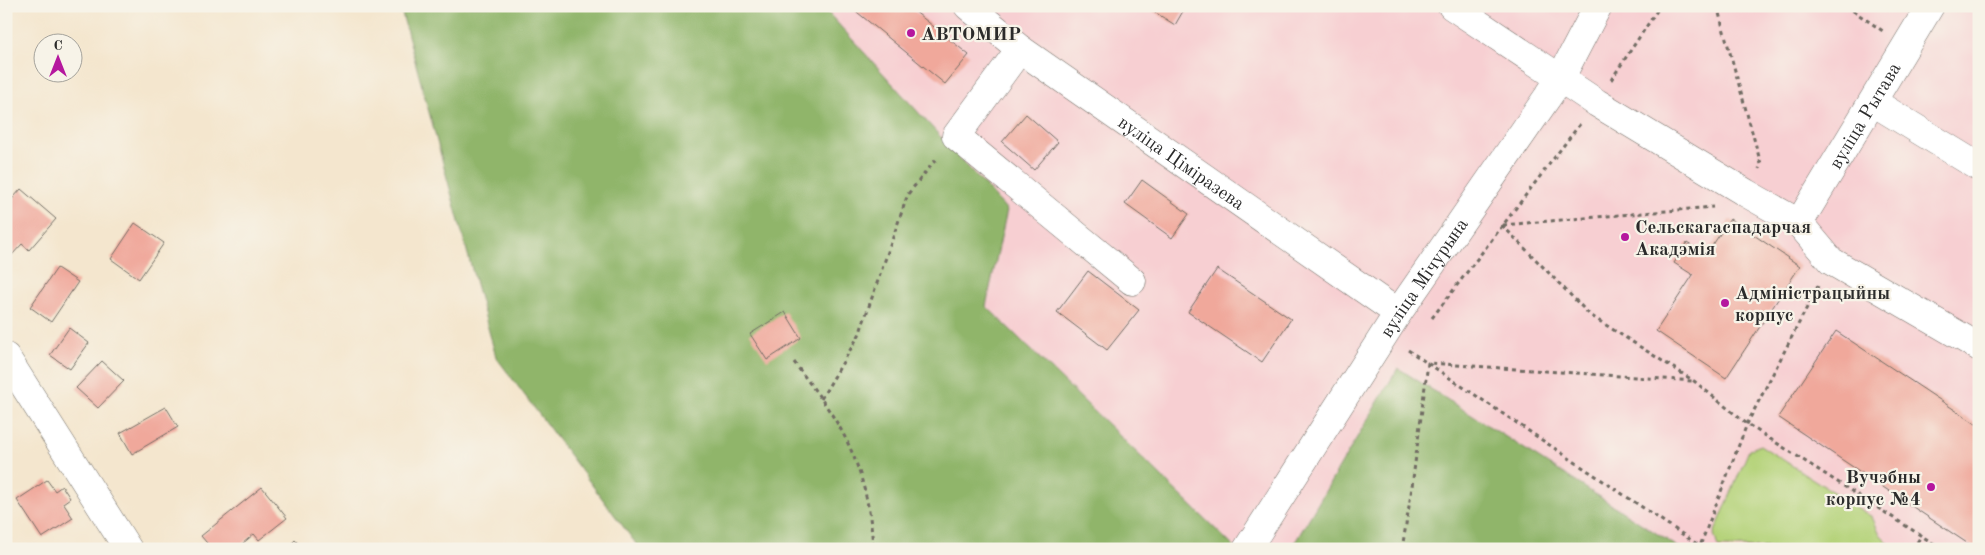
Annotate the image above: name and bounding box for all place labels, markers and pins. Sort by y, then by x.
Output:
place label: АВТОМИР [921,26,1021,45]
marker: АВТОМИР [905,27,917,39]
place label: Сельскагаспадарчая Акадэмія [1635,219,1811,260]
marker: Сельскагаспадарчая Акадэмія [1619,231,1631,243]
place label: Адміністрацыйны корпус [1735,285,1890,326]
marker: Адміністрацыйны корпус [1719,297,1731,309]
place label: Вучэбны корпус №4 [1826,469,1921,510]
marker: Вучэбны корпус №4 [1925,481,1937,493]

